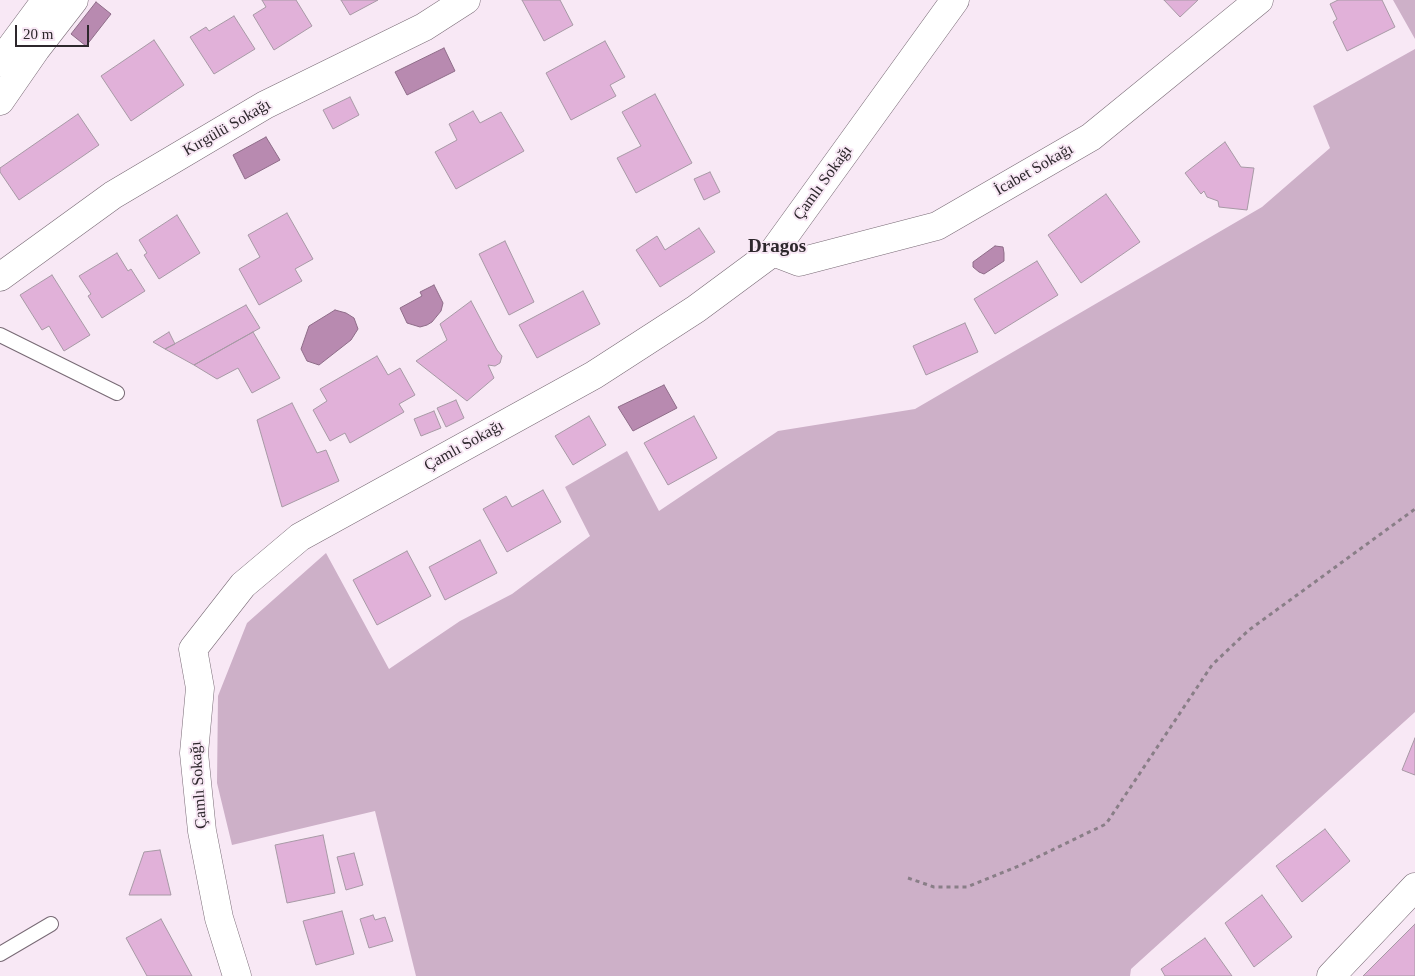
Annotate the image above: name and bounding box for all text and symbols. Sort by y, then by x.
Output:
scale bar [18,15,91,47]
text: 20 m [23,26,53,42]
street label: Kırgülü Sokağı [180,95,274,161]
street label: İcabet Sokağı [991,140,1077,200]
street label: Çamlı Sokağı [790,142,856,224]
district label: Dragos [748,236,806,258]
street label: Çamlı Sokağı [421,416,507,476]
street label: Çamlı Sokağı [186,741,212,829]

